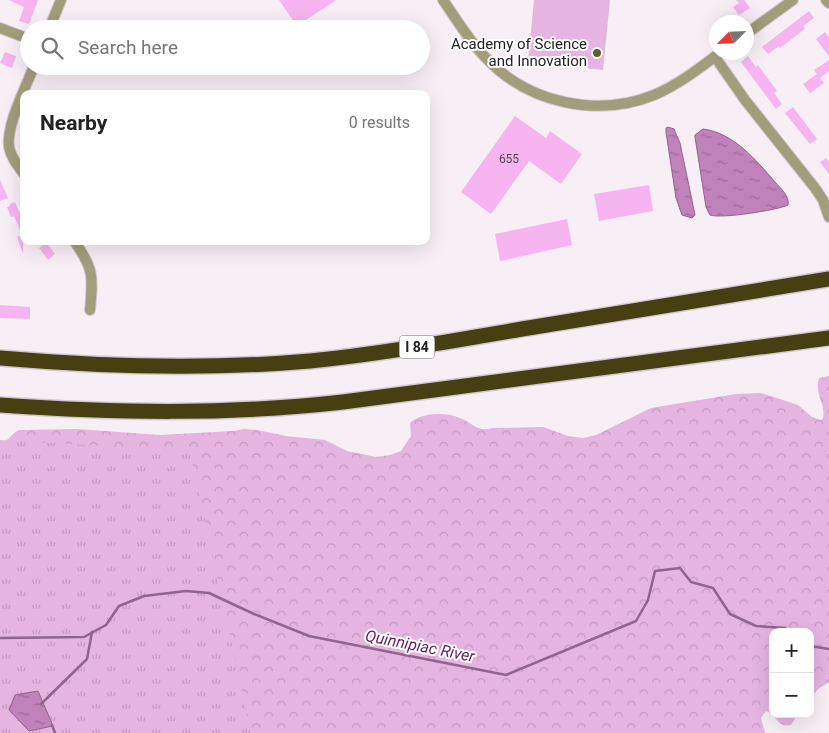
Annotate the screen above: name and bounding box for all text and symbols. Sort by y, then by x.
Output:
north arrow [709,15,754,60]
search box [20,20,430,75]
icon: search [38,34,66,62]
place label: Academy of Science and Innovation [451,35,587,70]
text: Search here [78,36,178,59]
marker: Academy of Science and Innovation [591,47,603,59]
text: Nearby [40,111,107,135]
text: 0 results [349,113,410,132]
house number: 655 [499,152,519,166]
road number: I 84 [400,336,434,358]
water label: Quinnipiac River [364,626,477,666]
map controls [769,628,814,718]
button: + [769,628,814,673]
button: − [769,673,814,718]

